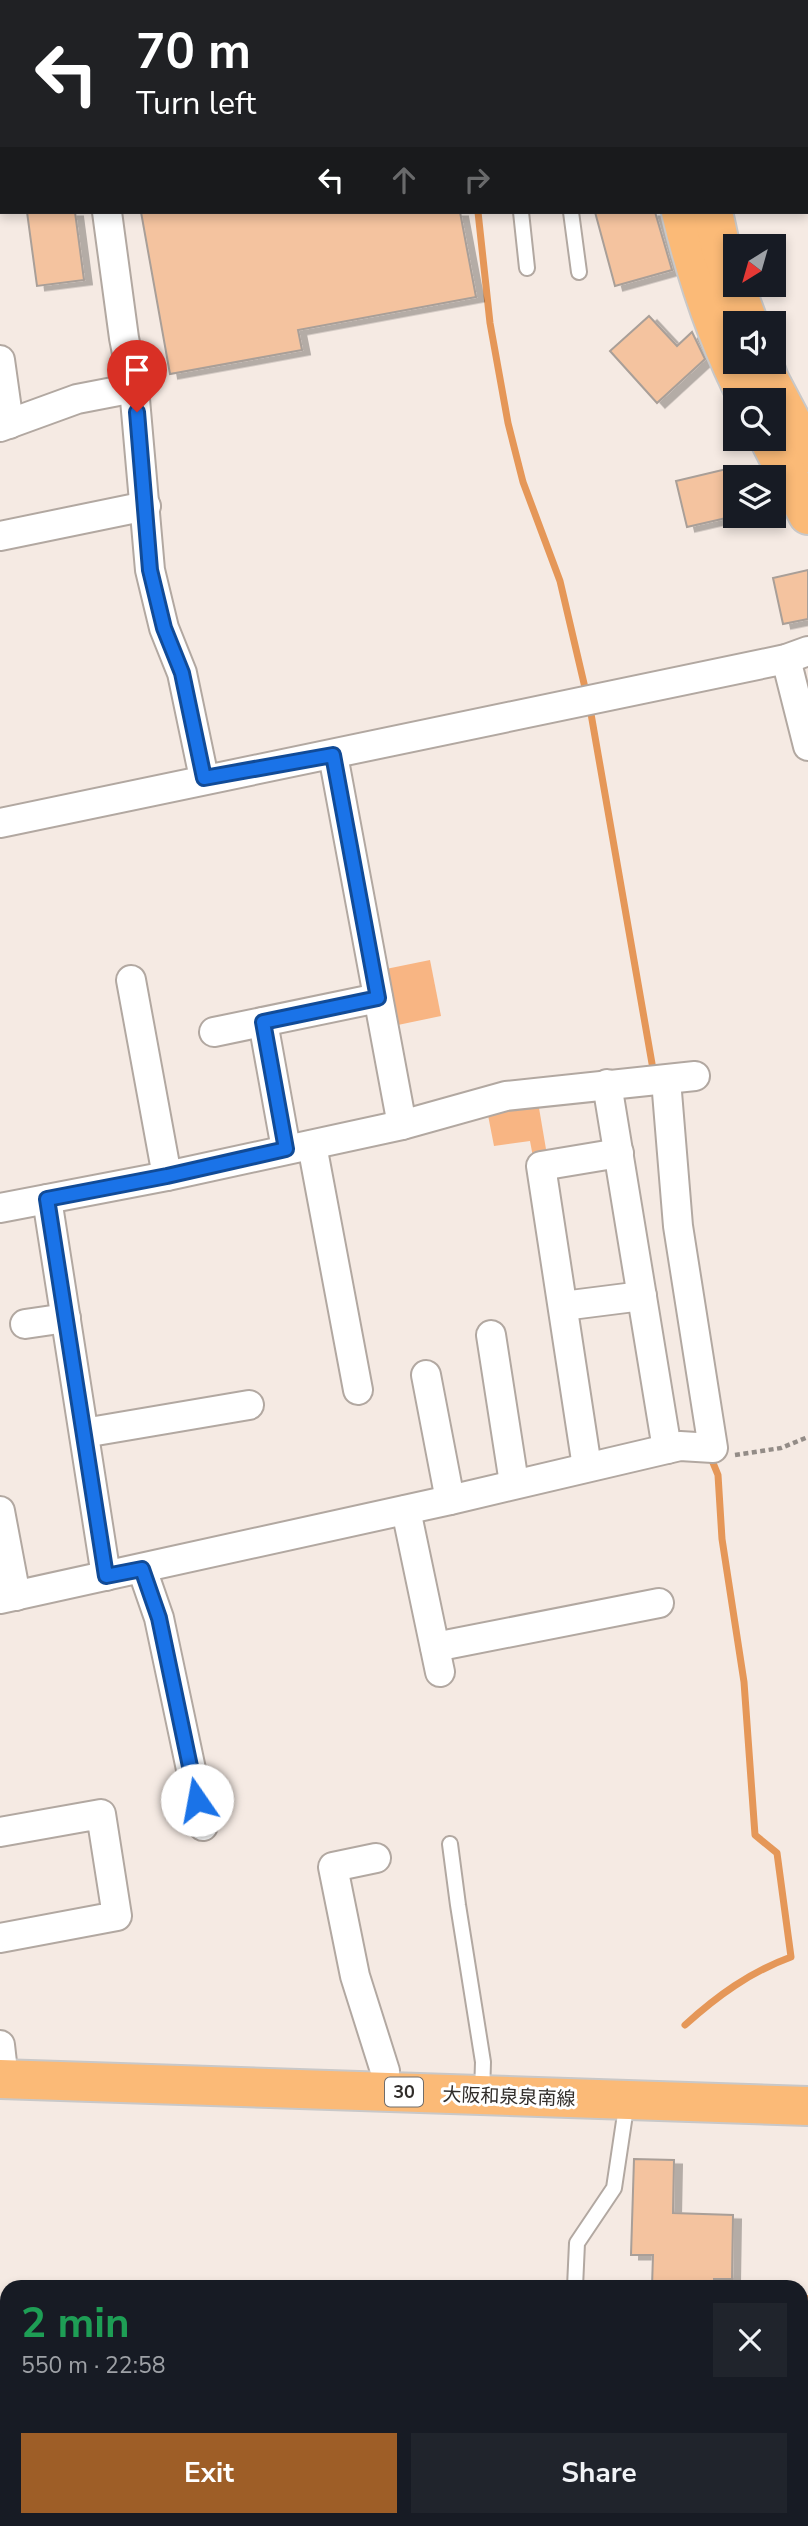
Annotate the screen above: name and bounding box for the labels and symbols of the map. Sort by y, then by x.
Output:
north arrow [723,234,786,298]
pin [107,340,167,412]
position arrow [160,1763,234,1837]
road number: 30 [385,2078,423,2106]
street label: 大阪和泉泉南線 [442,2082,576,2112]

